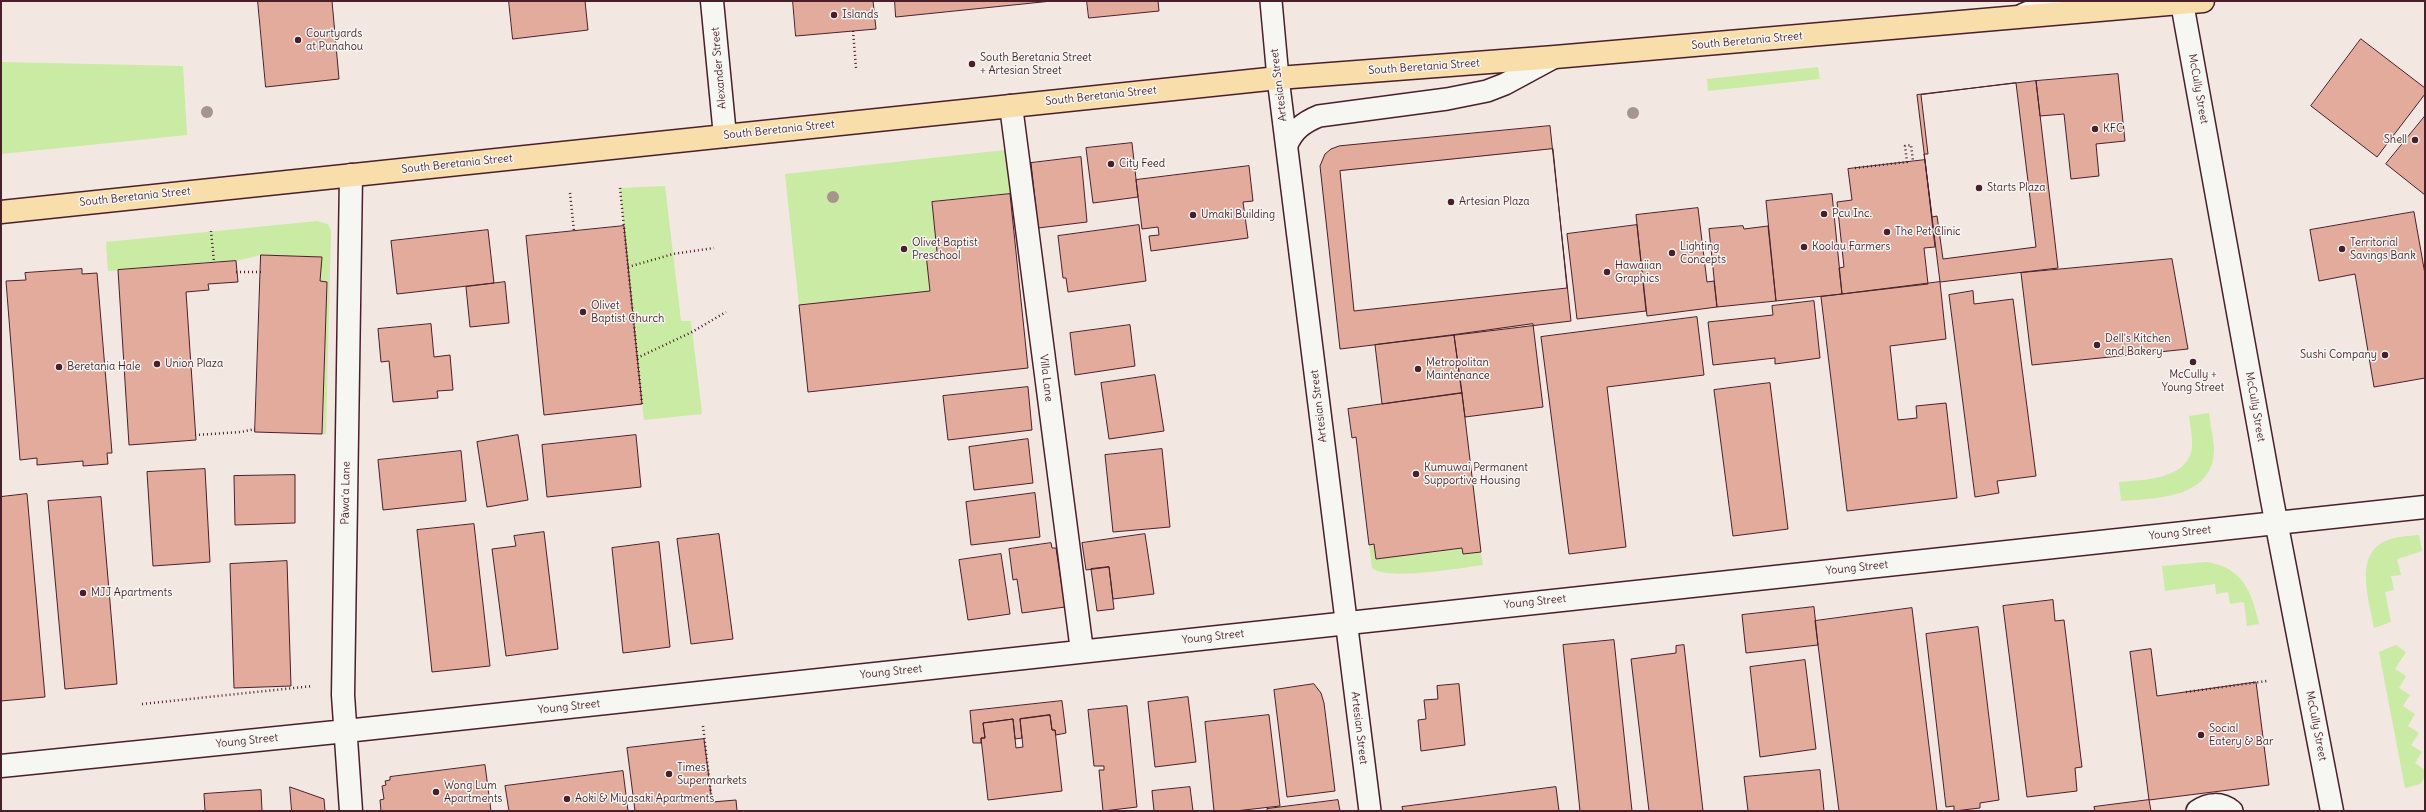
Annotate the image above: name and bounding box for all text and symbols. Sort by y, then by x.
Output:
place label: Islands [842,8,878,22]
marker: Islands [829,10,839,20]
place label: Courtyards at Punahou [306,27,363,53]
street label: Alexander Street [709,27,729,109]
street label: South Beretania Street [1691,30,1803,52]
marker: Courtyards at Punahou [293,35,303,45]
street label: Artesian Street [1268,48,1290,122]
place label: South Beretania Street + Artesian Street [980,51,1092,77]
street label: McCully Street [2185,53,2211,125]
street label: South Beretania Street [1368,57,1480,77]
marker: South Beretania Street + Artesian Street [967,59,977,69]
street label: South Beretania Street [1045,84,1157,108]
street label: South Beretania Street [723,118,835,142]
place label: KFC [2103,122,2123,136]
marker: KFC [2090,124,2100,134]
place label: Shell [2384,133,2407,147]
marker: Shell [2410,135,2420,145]
street label: South Beretania Street [401,152,513,176]
place label: City Feed [1119,157,1165,171]
marker: City Feed [1106,159,1116,169]
place label: Starts Plaza [1987,181,2046,195]
marker: Starts Plaza [1974,183,1984,193]
street label: South Beretania Street [79,185,191,209]
place label: Artesian Plaza [1459,195,1530,209]
marker: Artesian Plaza [1446,197,1456,207]
place label: Pcu Inc. [1832,207,1872,221]
place label: Umaki Building [1201,208,1275,222]
marker: Pcu Inc. [1819,209,1829,219]
marker: Umaki Building [1188,210,1198,220]
place label: The Pet Clinic [1895,225,1961,239]
marker: The Pet Clinic [1882,227,1892,237]
place label: Olivet Baptist Preschool [912,236,978,262]
place label: Territorial Savings Bank [2350,236,2416,262]
place label: Lighting Concepts [1680,240,1726,266]
place label: Koolau Farmers [1812,240,1890,254]
marker: Koolau Farmers [1799,242,1809,252]
marker: Olivet Baptist Preschool [899,244,909,254]
marker: Territorial Savings Bank [2337,244,2347,254]
marker: Lighting Concepts [1667,248,1677,258]
place label: Hawaiian Graphics [1615,259,1662,285]
marker: Hawaiian Graphics [1602,267,1612,277]
place label: Olivet Baptist Church [591,299,664,325]
marker: Olivet Baptist Church [578,307,588,317]
place label: Dell's Kitchen and Bakery [2105,332,2171,358]
marker: Dell's Kitchen and Bakery [2092,340,2102,350]
place label: Sushi Company [2300,348,2377,362]
marker: Sushi Company [2380,350,2390,360]
street label: Villa Lane [1037,354,1055,402]
place label: Metropolitan Maintenance [1426,356,1490,382]
place label: Union Plaza [165,357,223,371]
marker: McCully + Young Street [2188,357,2198,367]
marker: Union Plaza [152,359,162,369]
place label: Beretania Hale [67,360,141,374]
marker: Beretania Hale [54,362,64,372]
marker: Metropolitan Maintenance [1413,364,1423,374]
place label: McCully + Young Street [2162,368,2224,394]
street label: Artesian Street [1308,369,1330,443]
street label: McCully Street [2242,371,2268,443]
street label: Pāwaʻa Lane [339,461,353,525]
place label: Kumuwai Permanent Supportive Housing [1424,461,1528,487]
marker: Kumuwai Permanent Supportive Housing [1411,469,1421,479]
street label: Young Street [2148,523,2212,543]
street label: Young Street [1825,558,1889,578]
place label: MJJ Apartments [91,586,172,600]
marker: MJJ Apartments [78,588,88,598]
street label: Young Street [1503,592,1567,612]
street label: Young Street [1181,627,1245,647]
street label: Young Street [859,662,923,682]
street label: McCully Street [2303,690,2329,762]
street label: Artesian Street [1348,691,1370,765]
street label: Young Street [537,697,601,717]
place label: Social Eatery & Bar [2209,722,2273,748]
marker: Social Eatery & Bar [2196,730,2206,740]
street label: Young Street [215,731,279,751]
place label: Times Supermarkets [677,761,747,787]
marker: Times Supermarkets [664,769,674,779]
place label: Wong Lum Apartments [444,779,502,805]
marker: Wong Lum Apartments [431,787,441,797]
place label: Aoki & Miyasaki Apartments [575,792,714,806]
marker: Aoki & Miyasaki Apartments [562,794,572,804]

